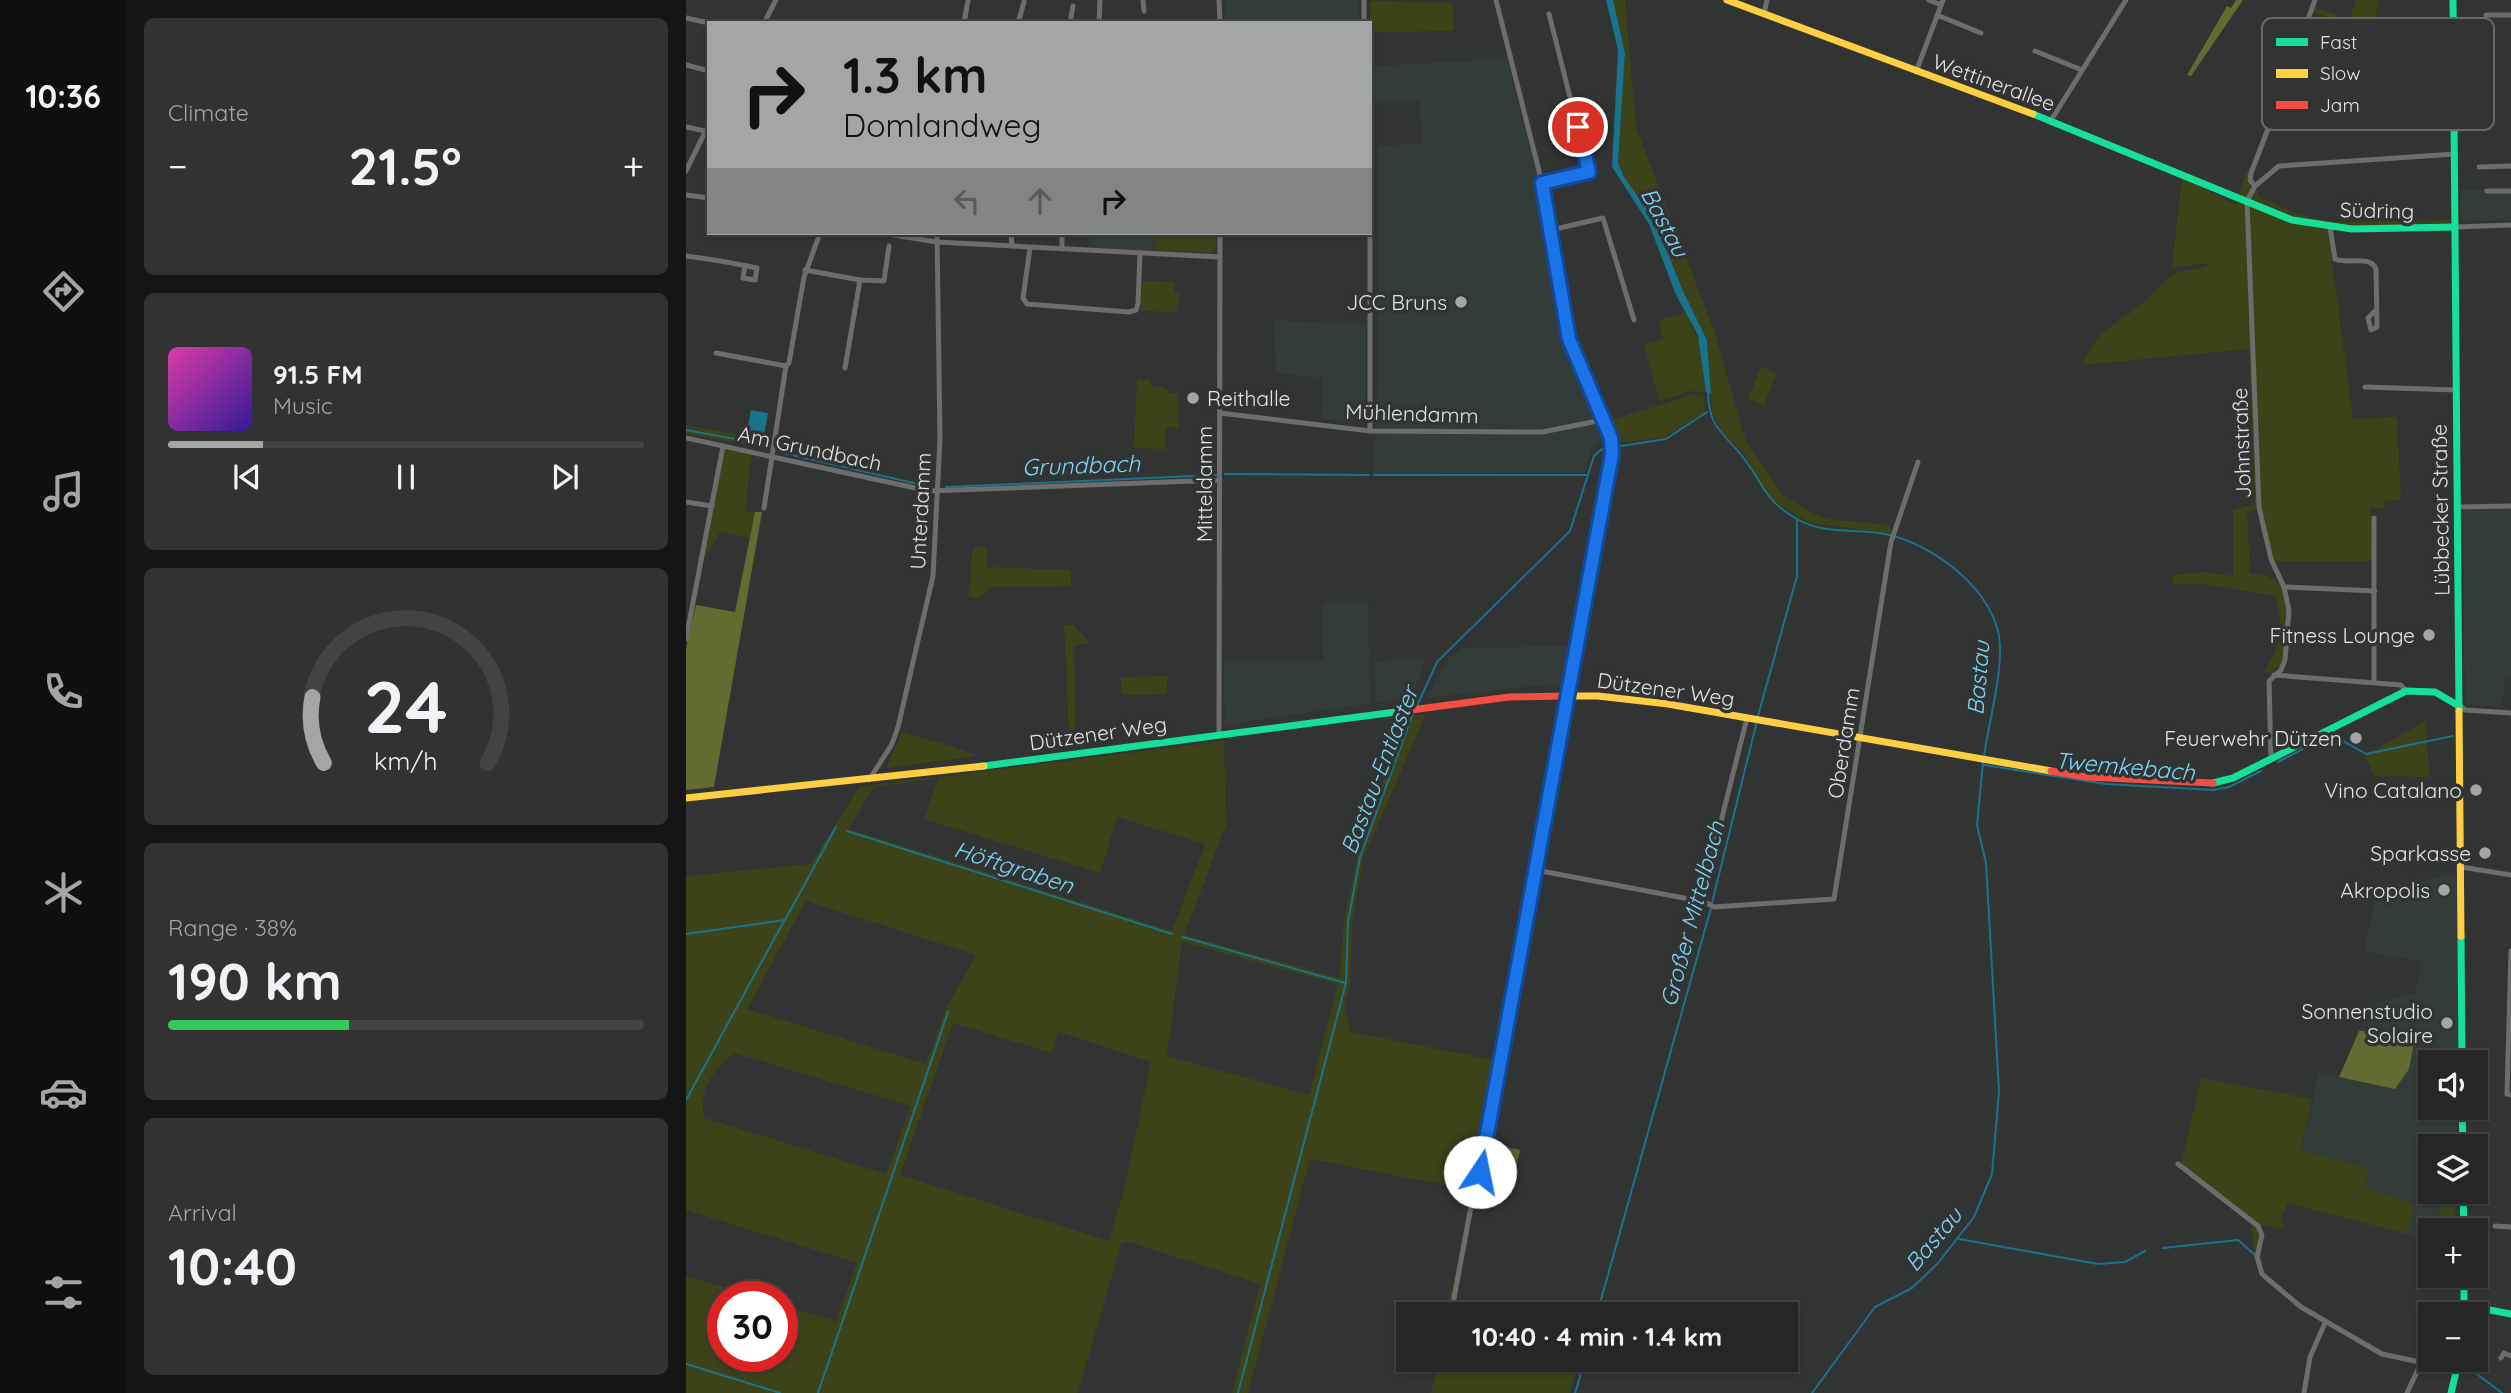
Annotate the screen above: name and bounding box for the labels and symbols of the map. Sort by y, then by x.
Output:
legend [2262,18,2494,130]
text: Fast [2320,30,2357,54]
street label: Wettinerallee [1929,48,2059,116]
text: Slow [2320,61,2361,85]
text: Jam [2320,93,2360,117]
pin [1548,97,1608,157]
water label: Bastau [1635,182,1696,263]
street label: Südring [2340,196,2414,224]
place label: JCC Bruns [1346,289,1447,315]
marker: JCC Bruns [1453,294,1469,310]
place label: Reithalle [1207,385,1290,411]
street label: Johnstraße [2226,387,2256,499]
marker: Reithalle [1185,390,1201,406]
street label: Mühlendamm [1345,398,1479,428]
street label: Am Grundbach [736,420,884,476]
street label: Lübbecker Straße [2426,424,2454,596]
street label: Mitteldamm [1191,426,1217,542]
water label: Grundbach [1022,448,1141,482]
street label: Unterdamm [904,452,936,570]
place label: Fitness Lounge [2270,622,2415,648]
marker: Fitness Lounge [2421,627,2437,643]
water label: Bastau [1960,638,1996,716]
street label: Dützener Weg [1596,666,1736,712]
water label: Bastau-Entlaster [1334,679,1425,858]
street label: Oberdamm [1821,686,1865,800]
street label: Dützener Weg [1028,710,1168,756]
place label: Feuerwehr Dützen [2164,725,2342,751]
marker: Feuerwehr Dützen [2348,730,2364,746]
water label: Twemkebach [2054,745,2197,787]
place label: Vino Catalano [2324,777,2462,803]
marker: Vino Catalano [2468,782,2484,798]
water label: Großer Mittelbach [1653,817,1731,1010]
water label: Höftgraben [951,834,1078,900]
place label: Sparkasse [2370,840,2471,866]
marker: Sparkasse [2477,845,2493,861]
place label: Akropolis [2340,877,2430,903]
marker: Akropolis [2436,882,2452,898]
place label: Sonnenstudio Solaire [2301,998,2433,1048]
marker: Sonnenstudio Solaire [2439,1015,2455,1031]
position arrow [1443,1135,1517,1209]
water label: Bastau [1898,1200,1969,1277]
speed limit sign: 30 [707,1281,798,1372]

